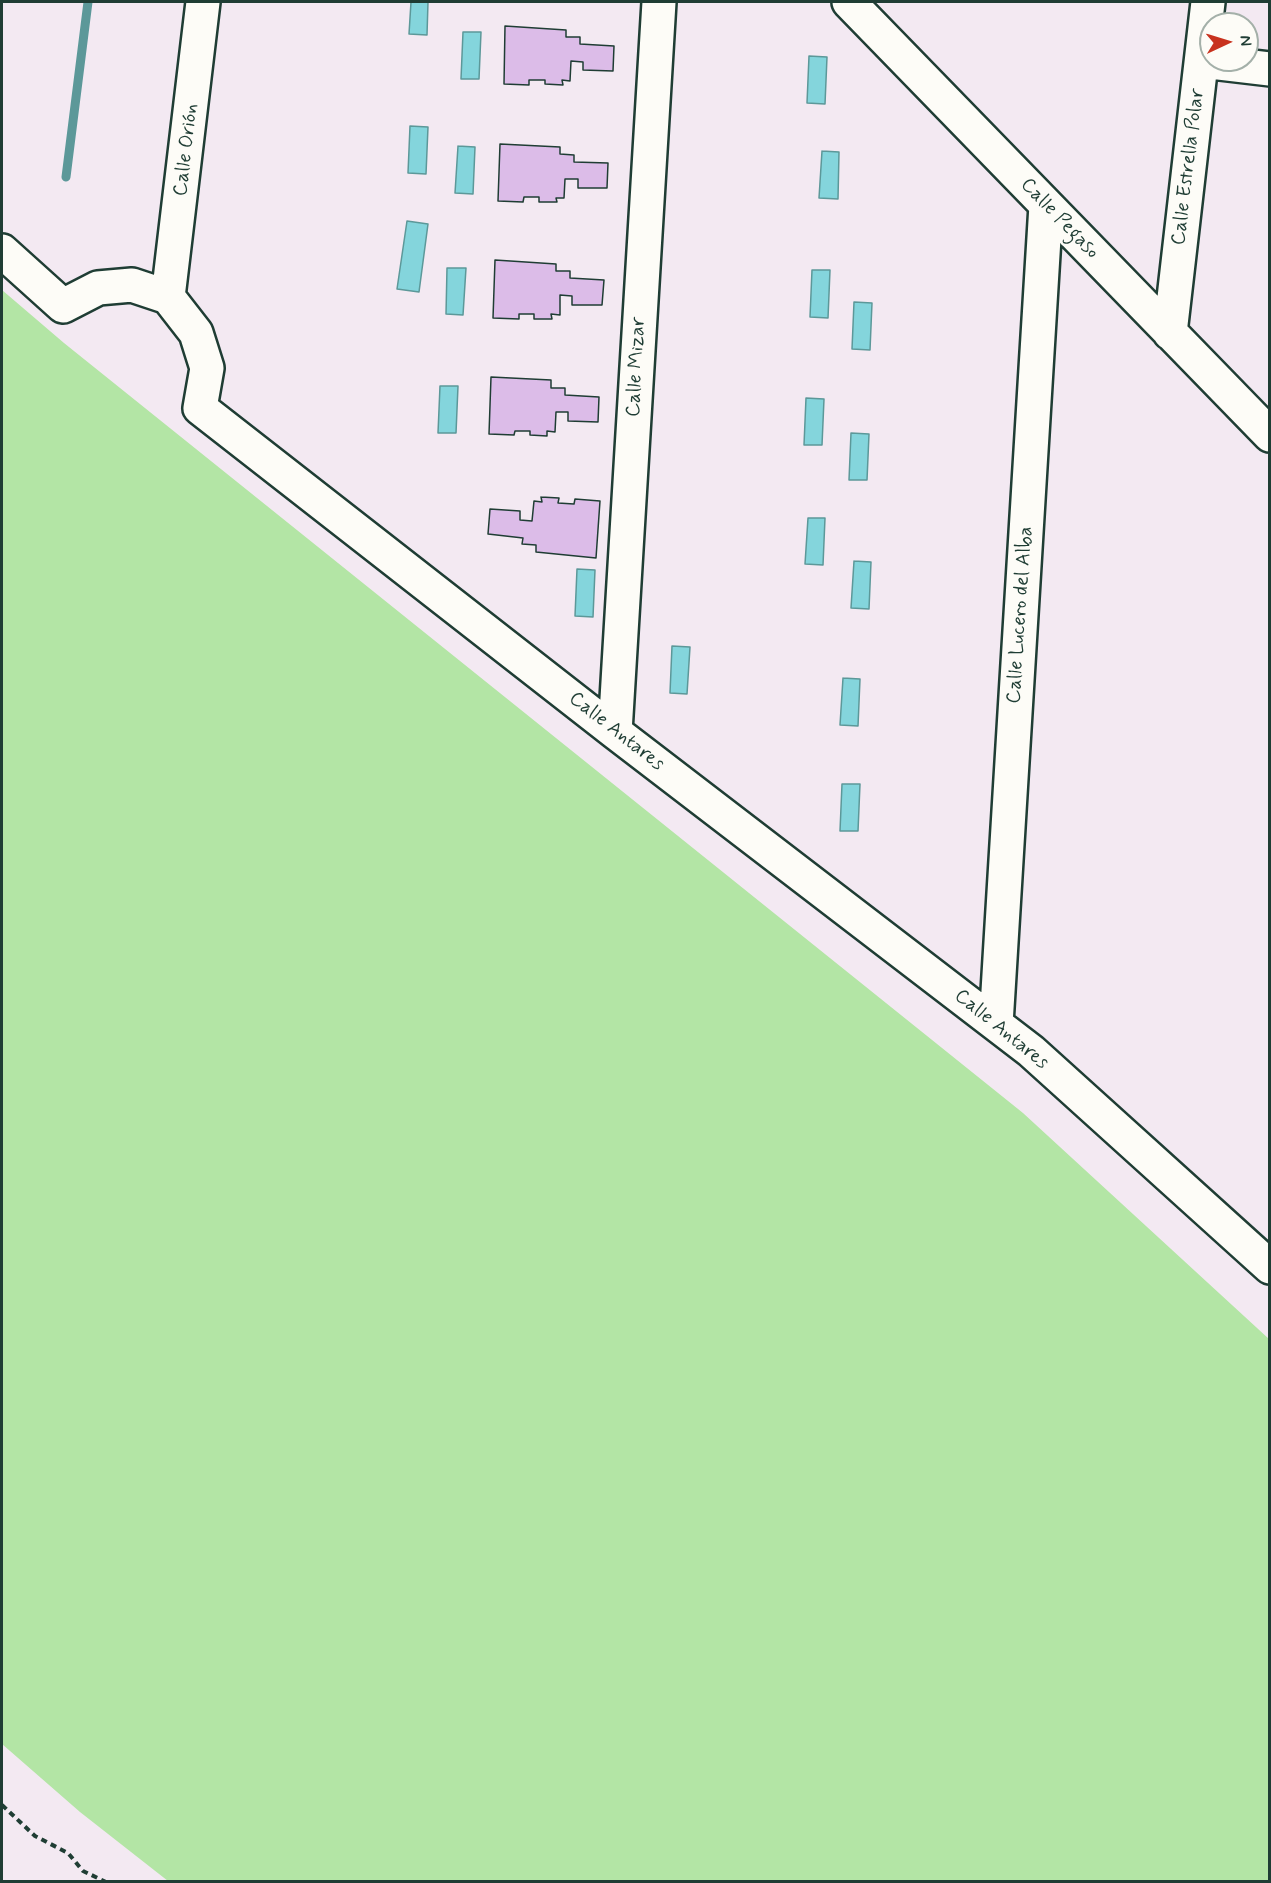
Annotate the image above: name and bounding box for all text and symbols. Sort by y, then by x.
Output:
north arrow [1199,12,1259,72]
text: N [1235,35,1256,47]
street label: Calle Estrella Polar [1167,87,1211,247]
street label: Calle Orión [169,102,205,198]
street label: Calle Pegaso [1015,174,1103,264]
street label: Calle Mizar [622,316,652,418]
street label: Calle Lucero del Alba [1003,526,1039,704]
street label: Calle Antares [563,687,669,777]
street label: Calle Antares [949,985,1053,1075]

